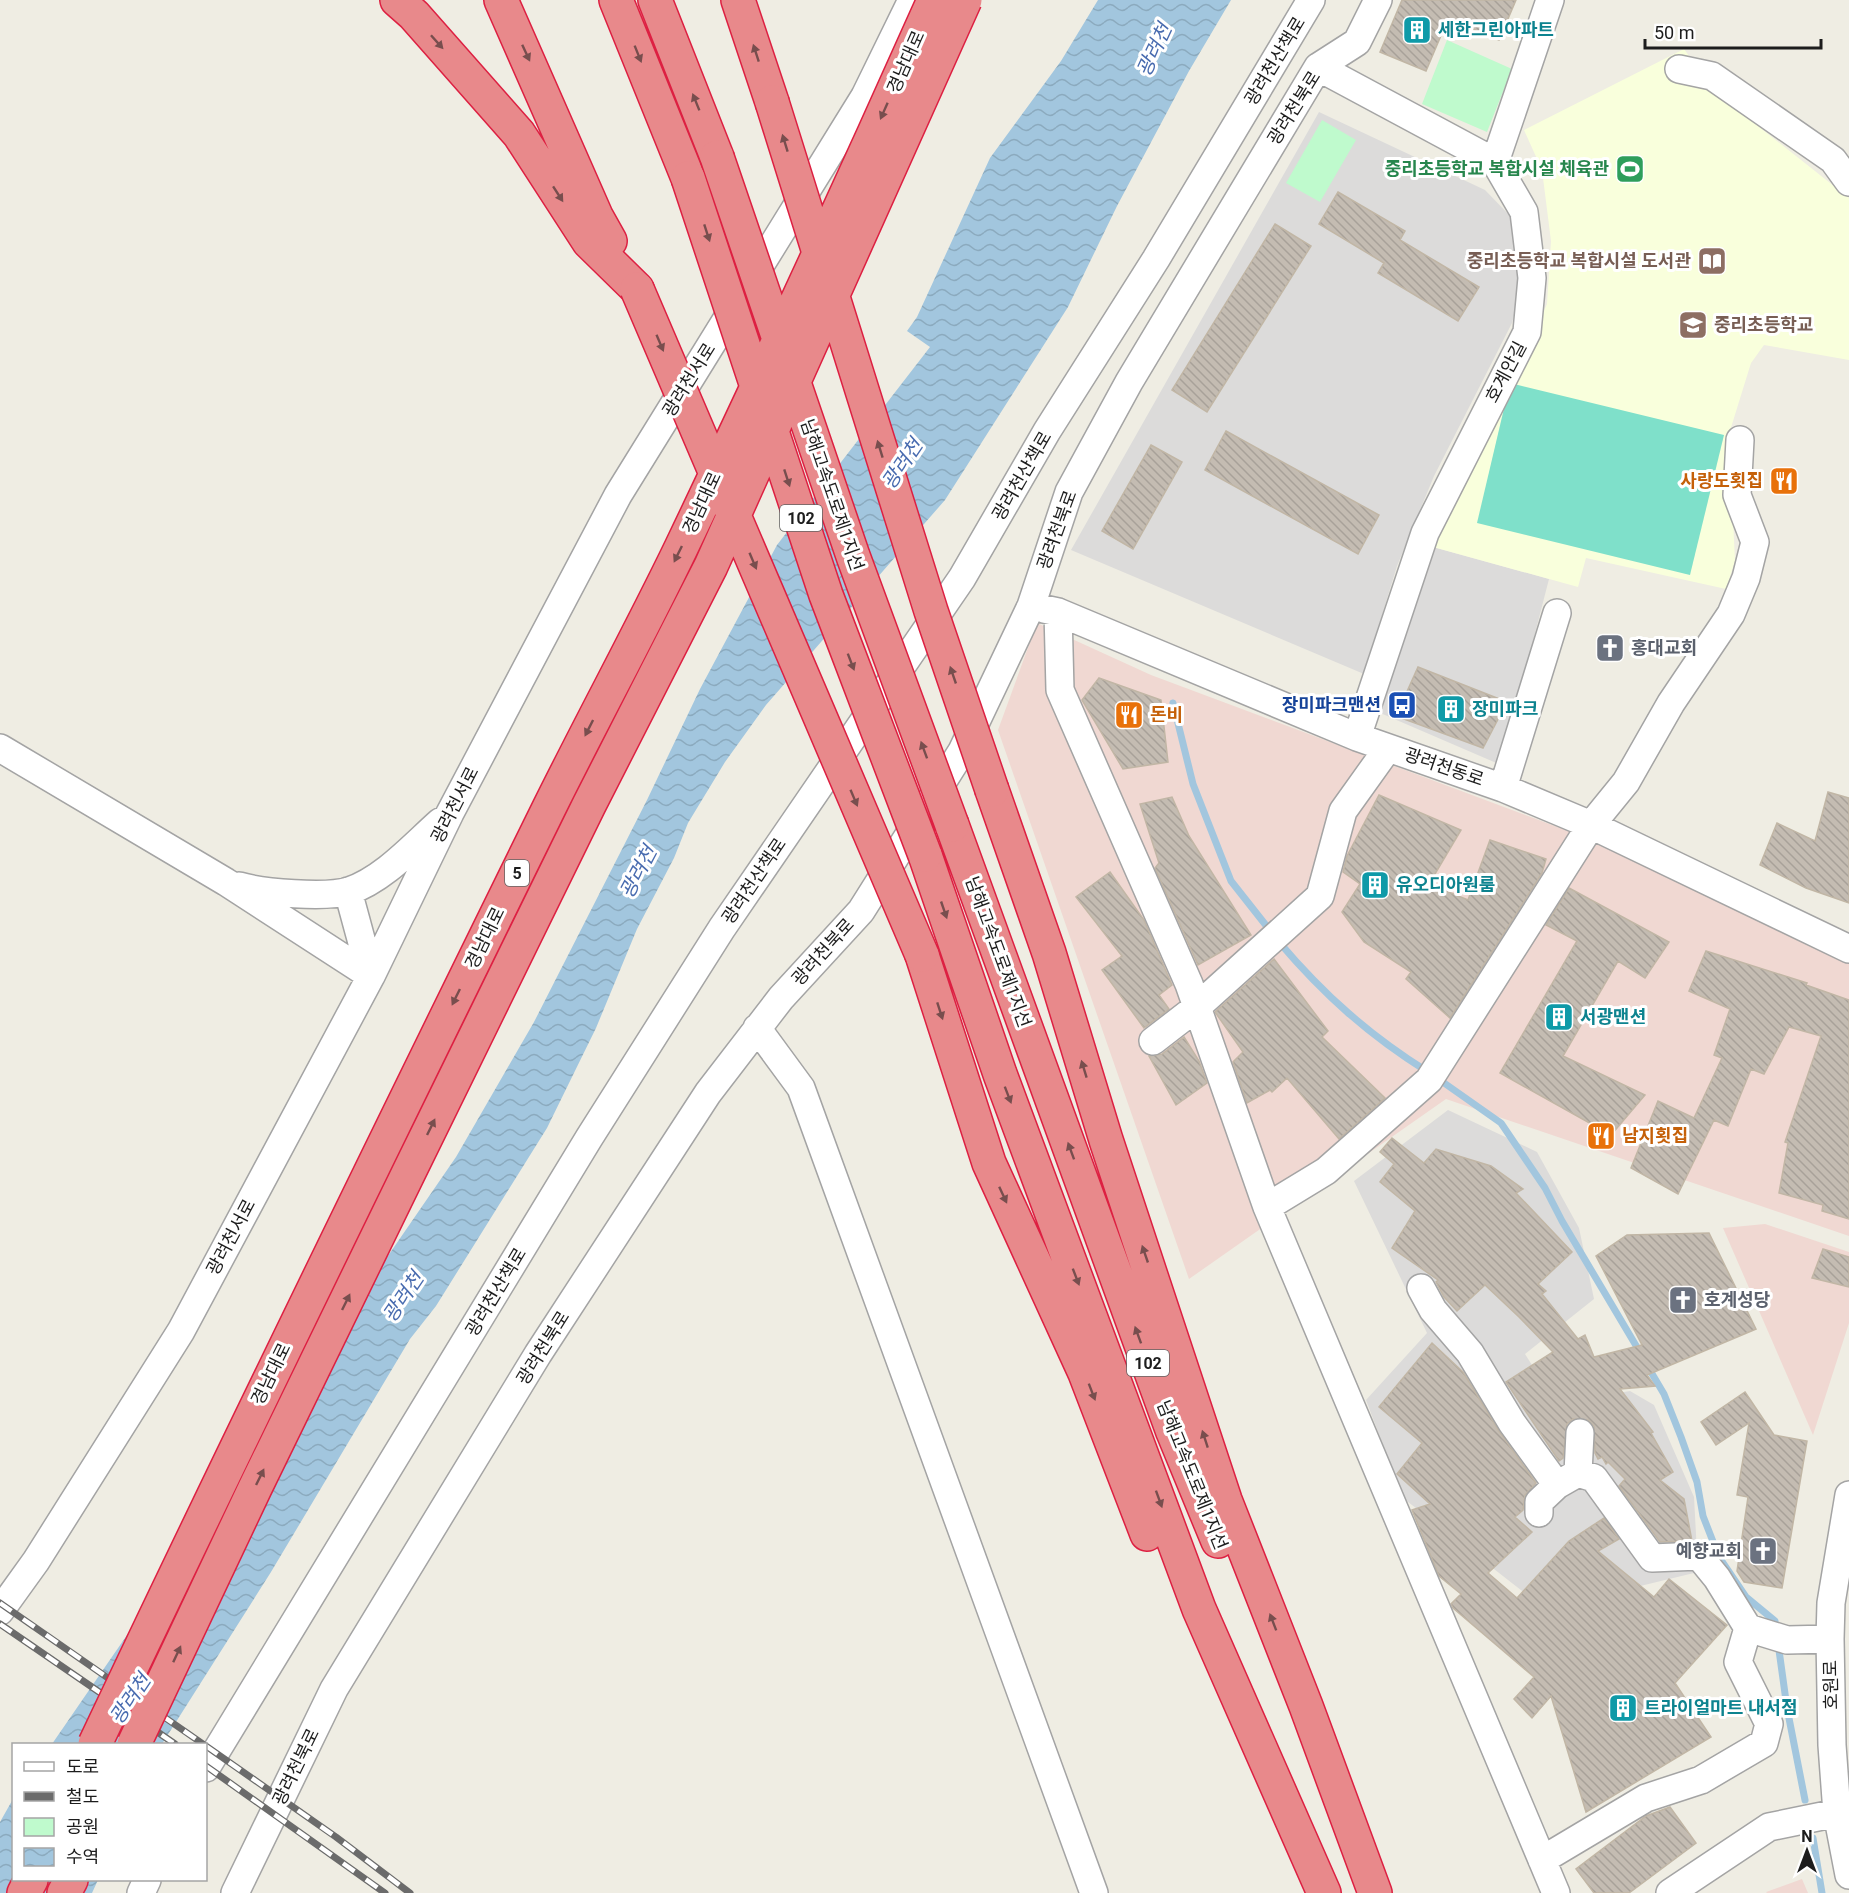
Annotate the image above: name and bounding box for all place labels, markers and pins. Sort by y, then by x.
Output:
building icon: 세한그린아파트 [1401,14,1433,46]
place label: 세한그린아파트 [1438,19,1554,40]
sports icon: 중리초등학교 복합시설 체육관 [1614,153,1646,185]
place label: 중리초등학교 복합시설 체육관 [1385,158,1609,179]
library icon: 중리초등학교 복합시설 도서관 [1696,245,1728,277]
place label: 중리초등학교 복합시설 도서관 [1467,250,1691,271]
school or university icon: 중리초등학교 [1677,309,1709,341]
place label: 중리초등학교 [1714,314,1813,335]
restaurant icon: 사랑도횟집 [1768,465,1800,497]
place label: 사랑도횟집 [1680,470,1763,491]
church icon: 홍대교회 [1594,632,1626,664]
place label: 홍대교회 [1631,637,1697,658]
bus stop icon: 장미파크맨션 [1386,689,1418,721]
building icon: 장미파크 [1435,693,1467,725]
place label: 장미파크맨션 [1282,694,1381,715]
place label: 장미파크 [1472,698,1538,719]
restaurant icon: 돈비 [1113,699,1145,731]
place label: 돈비 [1150,704,1183,725]
building icon: 유오디아원룸 [1359,869,1391,901]
place label: 유오디아원룸 [1396,874,1495,895]
building icon: 서광맨션 [1543,1001,1575,1033]
place label: 서광맨션 [1580,1006,1646,1027]
restaurant icon: 남지횟집 [1585,1120,1617,1152]
place label: 남지횟집 [1622,1125,1688,1146]
church icon: 호계성당 [1667,1284,1699,1316]
place label: 호계성당 [1704,1289,1770,1310]
church icon: 예향교회 [1747,1535,1779,1567]
place label: 예향교회 [1676,1540,1742,1561]
building icon: 트라이얼마트 내서점 [1607,1692,1639,1724]
place label: 트라이얼마트 내서점 [1644,1697,1798,1718]

